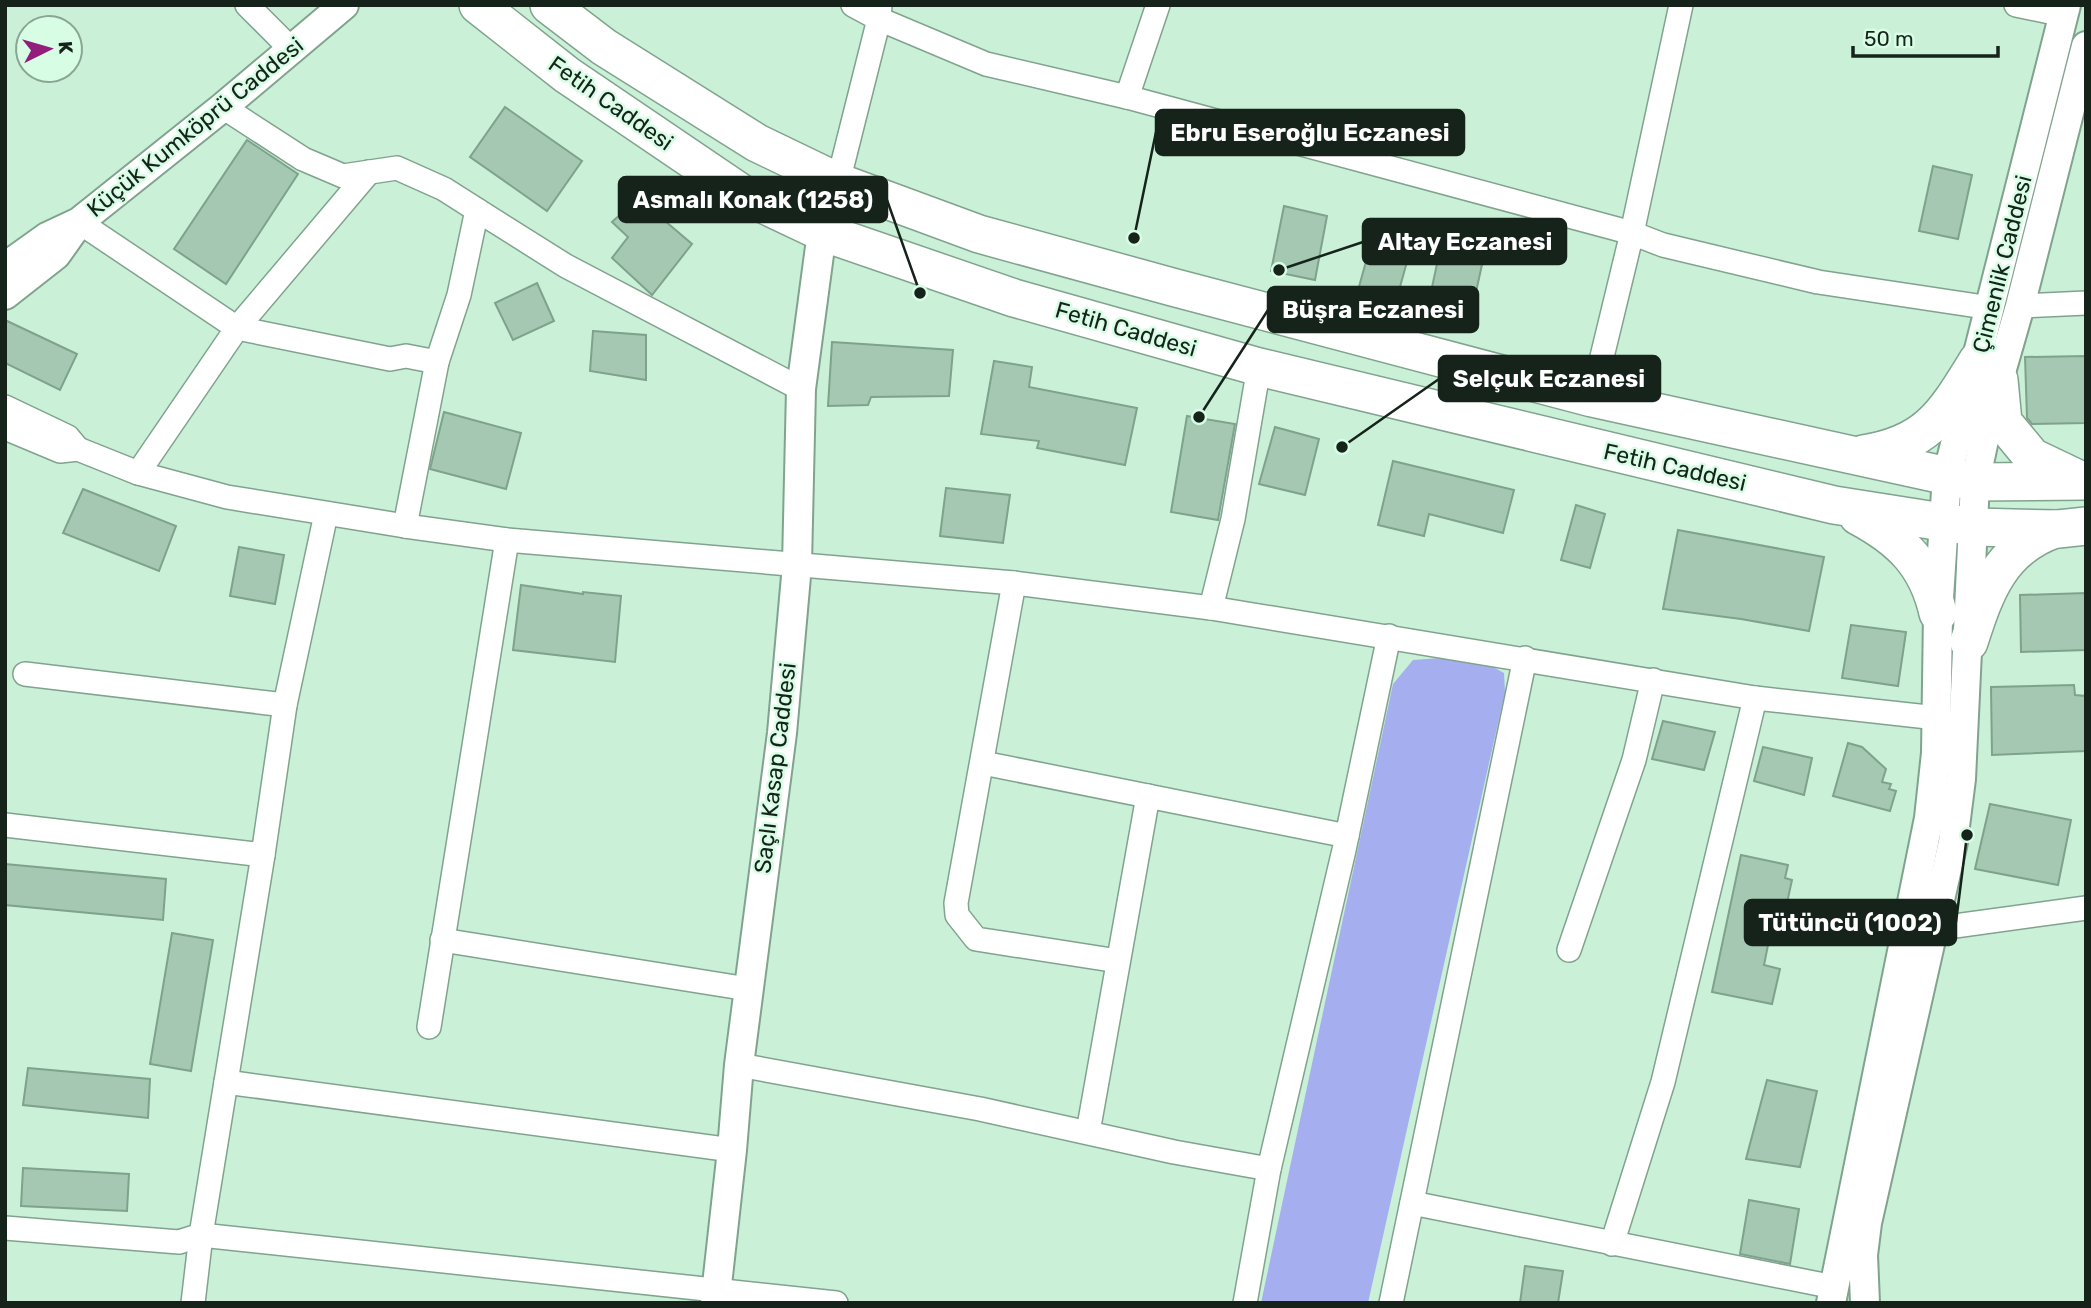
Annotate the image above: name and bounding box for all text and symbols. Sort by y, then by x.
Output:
north arrow [14,14,84,84]
scale bar [1853,14,1998,58]
text: 50 m [1864,26,1914,51]
street label: Küçük Kumköprü Caddesi [81,31,309,223]
text: K [53,40,77,55]
street label: Fetih Caddesi [543,50,679,156]
callout: Ebru Eseroğlu Eczanesi [1156,110,1464,155]
text: Ebru Eseroğlu Eczanesi [1170,119,1450,147]
street label: Çimenlik Caddesi [1966,172,2038,356]
callout: Asmalı Konak (1258) [619,177,887,222]
text: Asmalı Konak (1258) [633,186,873,214]
callout: Altay Eczanesi [1363,219,1566,264]
text: Altay Eczanesi [1378,228,1552,256]
callout: Büşra Eczanesi [1268,287,1478,332]
street label: Fetih Caddesi [1052,295,1200,363]
text: Büşra Eczanesi [1282,296,1464,324]
callout: Selçuk Eczanesi [1439,356,1660,401]
text: Selçuk Eczanesi [1453,365,1645,393]
street label: Fetih Caddesi [1601,437,1749,497]
street label: Saçlı Kasap Caddesi [748,661,802,875]
callout: Tütüncü (1002) [1745,900,1956,945]
text: Tütüncü (1002) [1758,909,1942,937]

